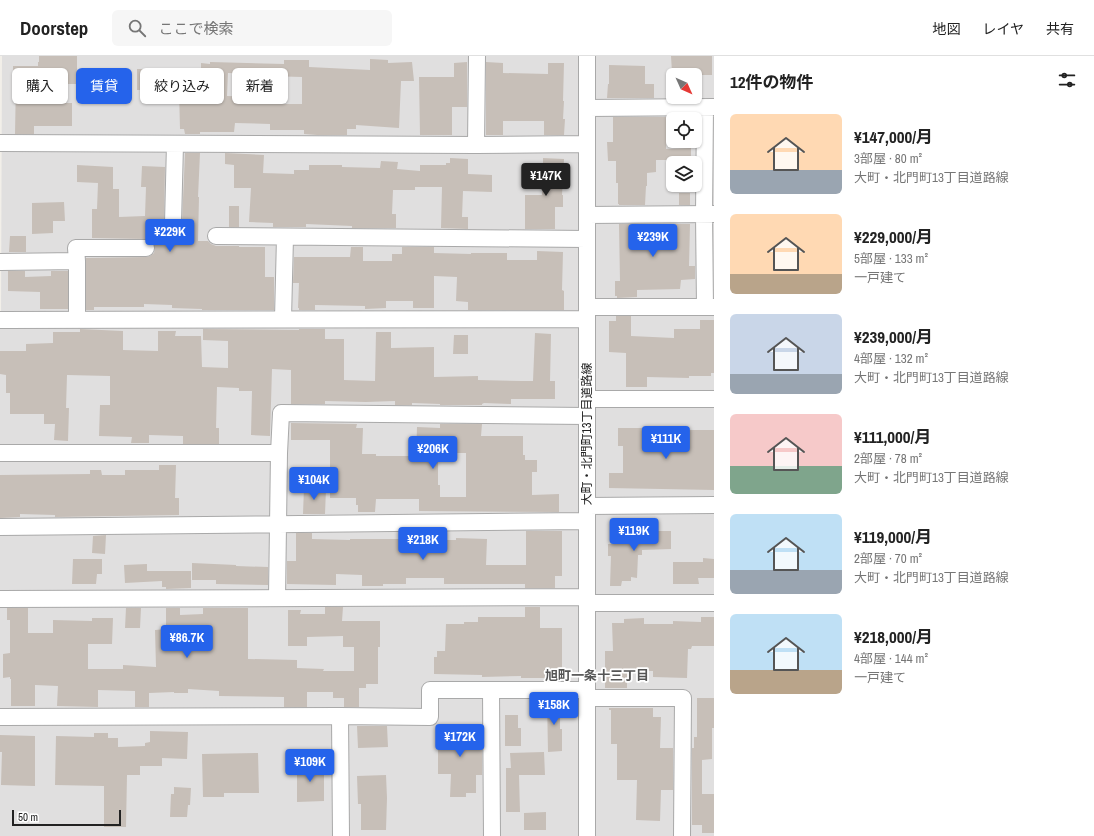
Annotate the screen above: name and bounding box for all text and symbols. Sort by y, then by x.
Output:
search box [112,10,392,46]
text: Doorstep [20,15,88,41]
icon: search [126,17,148,39]
text: ここで検索 [158,18,233,39]
text: 地図 [932,20,960,38]
text: レイヤ [982,20,1024,38]
text: 共有 [1046,20,1074,38]
chip: 購入 [12,68,68,104]
chip: 賃貸 [76,68,132,104]
chip: 絞り込み [140,68,224,104]
chip: 新着 [232,68,288,104]
north arrow [666,68,702,104]
map controls [666,68,702,192]
icon: filters [1056,69,1078,91]
text: 12件の物件 [730,70,814,93]
button: locate [666,112,702,148]
text: ¥147,000/月 [854,125,933,148]
icon: home [762,130,810,178]
text: 3部屋 · 80 m² [854,150,922,167]
button: layers [666,156,702,192]
pin: ¥147K [518,163,574,197]
text: ¥147K [530,167,562,184]
text: 大町・北門町13丁目道路線 [854,169,1009,186]
pin: ¥229K [142,219,198,253]
text: ¥229K [154,223,186,240]
pin: ¥239K [625,224,681,258]
text: ¥229,000/月 [854,225,933,248]
text: ¥239K [637,228,669,245]
icon: home [762,230,810,278]
text: 5部屋 · 133 m² [854,250,928,267]
text: 一戸建て [854,269,906,286]
text: ¥239,000/月 [854,325,933,348]
icon: home [762,330,810,378]
text: 4部屋 · 132 m² [854,350,928,367]
street label: 大町・北門町13丁目道路線 [579,363,595,505]
text: 大町・北門町13丁目道路線 [854,369,1009,386]
text: ¥111,000/月 [854,425,932,448]
pin: ¥111K [638,426,694,460]
text: ¥111K [651,430,681,447]
icon: home [762,430,810,478]
pin: ¥206K [405,436,461,470]
text: ¥206K [417,440,449,457]
text: 2部屋 · 78 m² [854,450,922,467]
pin: ¥104K [286,467,342,501]
text: 大町・北門町13丁目道路線 [854,469,1009,486]
text: ¥104K [298,471,330,488]
pin: ¥119K [606,518,662,552]
text: ¥119K [619,522,649,539]
text: ¥119,000/月 [854,525,932,548]
pin: ¥218K [395,527,451,561]
icon: home [762,530,810,578]
text: ¥218K [407,531,439,548]
text: 2部屋 · 70 m² [854,550,922,567]
text: 大町・北門町13丁目道路線 [854,569,1009,586]
pin: ¥86.7K [154,625,220,659]
text: ¥218,000/月 [854,625,933,648]
text: ¥86.7K [170,629,204,646]
icon: home [762,630,810,678]
text: 4部屋 · 144 m² [854,650,928,667]
district label: 旭町一条十三丁目 [545,667,649,684]
text: 一戸建て [854,669,906,686]
pin: ¥158K [526,692,582,726]
text: ¥158K [538,696,570,713]
pin: ¥172K [432,724,488,758]
text: ¥172K [444,728,476,745]
pin: ¥109K [282,749,338,783]
text: ¥109K [294,753,326,770]
scale bar [12,808,121,827]
text: 50 m [18,810,38,824]

